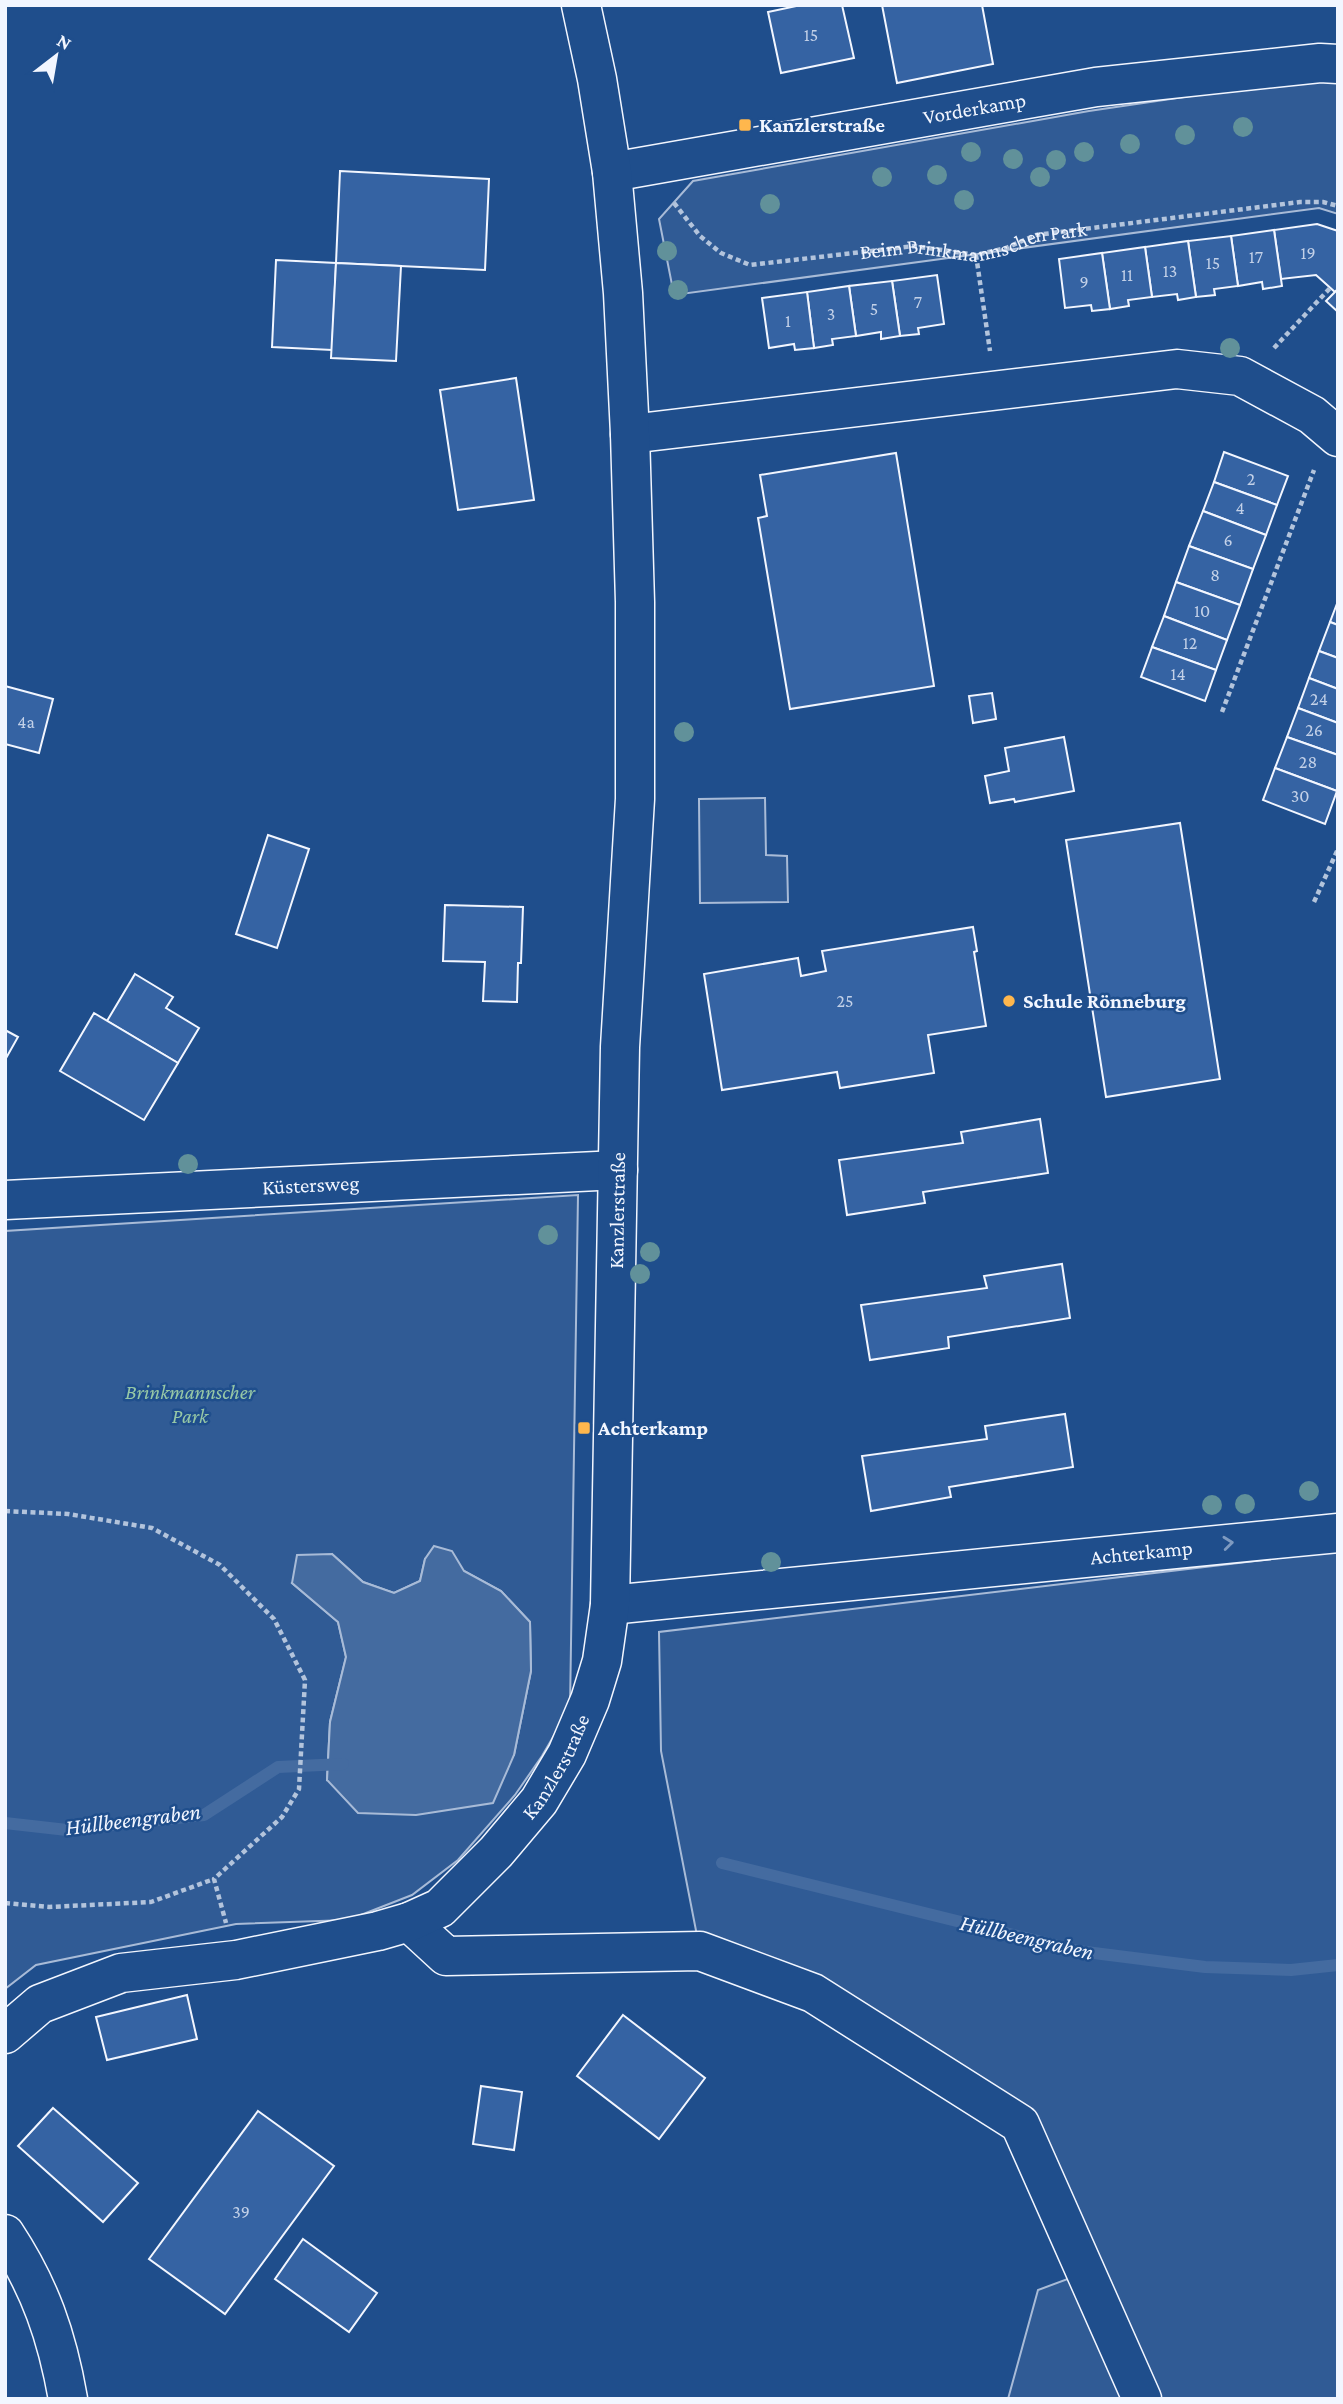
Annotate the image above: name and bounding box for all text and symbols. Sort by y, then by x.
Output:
north arrow [21,21,91,91]
house number: 15 [804,25,818,45]
text: N [54,30,75,54]
street label: Vorderkamp [921,88,1028,129]
place label: Kanzlerstraße [759,113,885,137]
marker: Kanzlerstraße [737,117,753,133]
street label: Beim Brinkmannschen Park [859,217,1088,267]
house number: 19 [1300,243,1316,263]
house number: 17 [1249,247,1263,267]
house number: 15 [1206,253,1220,273]
house number: 13 [1163,261,1177,281]
house number: 11 [1121,265,1133,285]
house number: 9 [1079,272,1089,292]
house number: 7 [914,292,922,312]
house number: 5 [870,299,878,319]
house number: 3 [827,304,835,324]
house number: 1 [785,311,791,331]
house number: 2 [1247,469,1255,489]
house number: 4 [1235,498,1245,518]
house number: 6 [1223,530,1233,550]
house number: 8 [1210,565,1220,585]
house number: 10 [1194,601,1210,621]
house number: 12 [1183,633,1197,653]
house number: 14 [1170,664,1186,684]
house number: 24 [1310,689,1328,709]
house number: 4a [17,712,35,732]
house number: 26 [1305,720,1323,740]
house number: 28 [1299,752,1317,772]
house number: 30 [1291,786,1309,806]
place label: Schule Rönneburg [1023,989,1186,1013]
house number: 25 [836,991,854,1011]
marker: Schule Rönneburg [1001,993,1017,1009]
street label: Kanzlerstraße [604,1152,630,1269]
street label: Küstersweg [261,1171,360,1199]
park label: Brinkmannscher Park [125,1380,256,1428]
place label: Achterkamp [597,1416,708,1440]
marker: Achterkamp [576,1420,592,1436]
street label: Achterkamp [1089,1535,1194,1569]
one-way arrow [1223,1536,1234,1551]
street label: Kanzlerstraße [517,1711,595,1824]
water label: Hüllbeengraben [64,1798,202,1840]
water label: Hüllbeengraben [958,1909,1096,1965]
house number: 39 [232,2202,250,2222]

